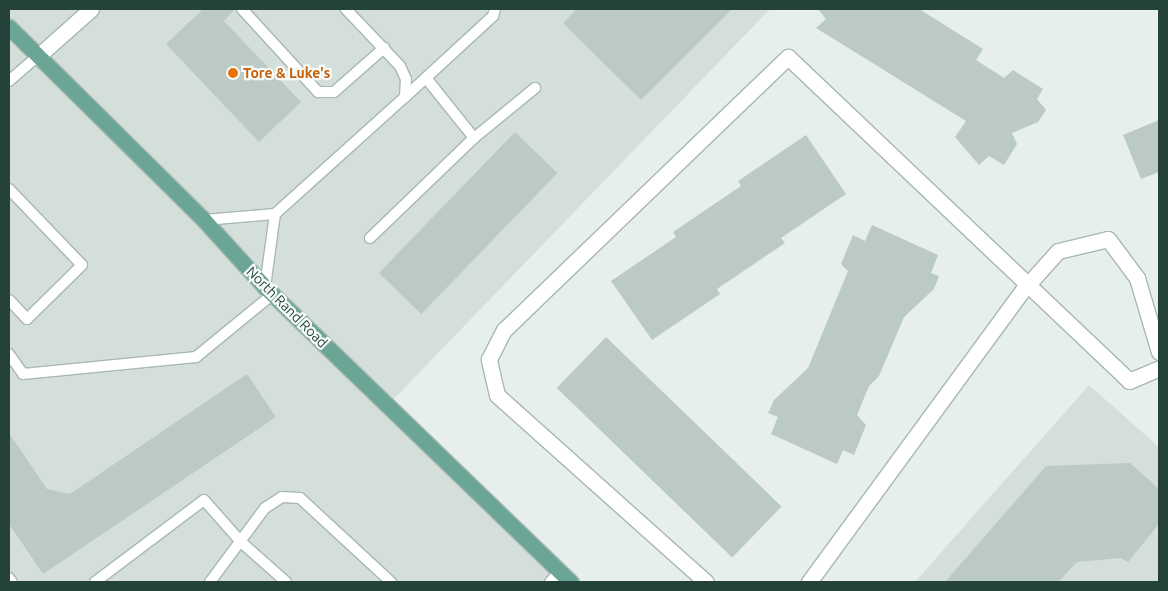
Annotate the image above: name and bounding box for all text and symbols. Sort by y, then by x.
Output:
place label: Tore & Luke's [243,65,330,81]
marker: Tore & Luke's [227,67,239,79]
street label: North Rand Road [243,263,331,351]

